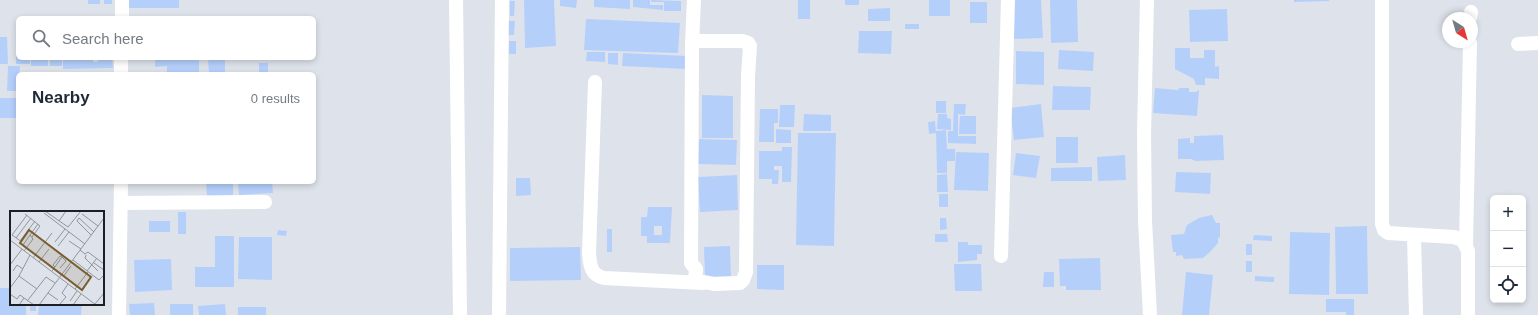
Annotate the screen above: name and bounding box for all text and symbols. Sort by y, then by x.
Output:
north arrow [1442,12,1478,48]
search box [16,16,316,60]
icon: search [30,27,52,49]
text: Search here [62,30,144,47]
text: Nearby [32,88,90,107]
text: 0 results [251,91,300,106]
map controls [1490,195,1526,303]
button: + [1490,195,1526,231]
inset map [10,211,104,305]
button: − [1490,231,1526,267]
button: locate [1490,267,1526,303]

